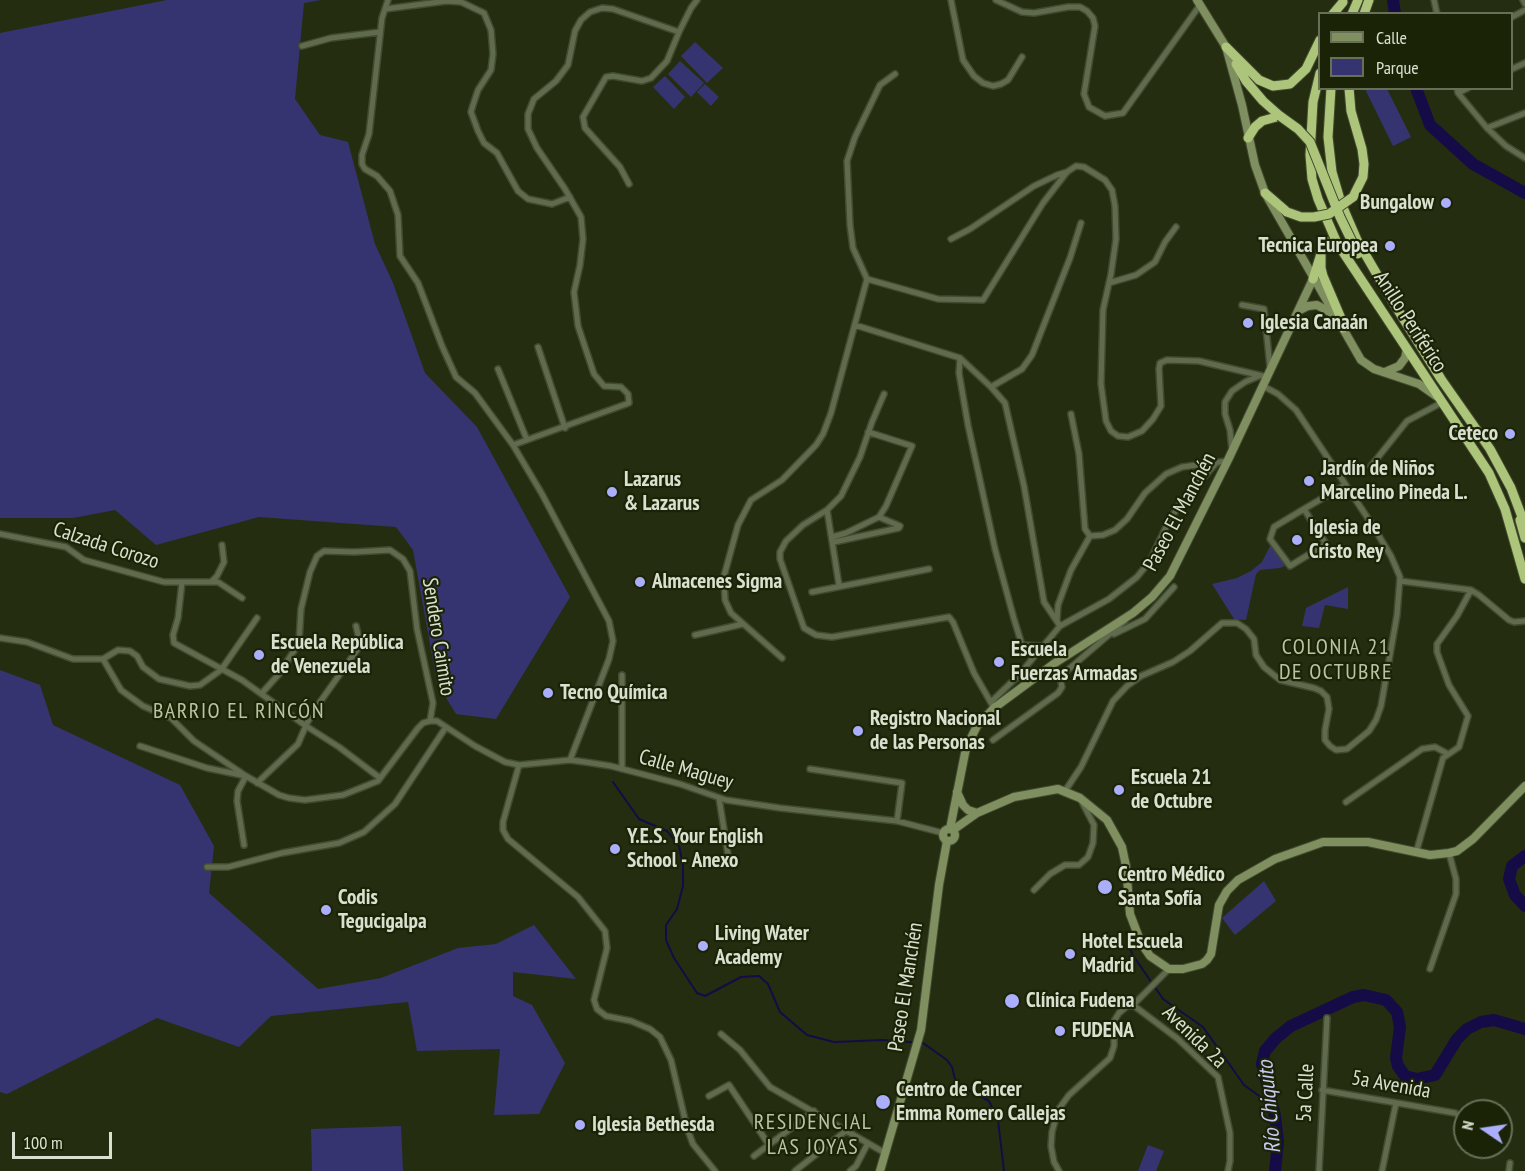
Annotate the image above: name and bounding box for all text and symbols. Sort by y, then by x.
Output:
legend [1318,12,1513,90]
text: Calle [1376,26,1407,49]
text: Parque [1376,56,1419,79]
place label: Bungalow [1360,190,1434,216]
marker: Bungalow [1439,196,1453,210]
place label: Tecnica Europea [1258,233,1378,259]
marker: Tecnica Europea [1383,239,1397,253]
street label: Anillo Periférico [1368,267,1452,377]
place label: Iglesia Canaán [1260,310,1368,336]
marker: Iglesia Canaán [1241,316,1255,330]
place label: Ceteco [1449,421,1498,447]
marker: Ceteco [1503,427,1517,441]
street label: Paseo El Manchén [1138,449,1222,575]
place label: Jardín de Niños Marcelino Pineda L. [1321,456,1468,506]
place label: Lazarus & Lazarus [624,467,700,517]
marker: Jardín de Niños Marcelino Pineda L. [1302,474,1316,488]
marker: Lazarus & Lazarus [605,485,619,499]
place label: Iglesia de Cristo Rey [1309,515,1383,565]
street label: Calzada Corozo [50,517,162,575]
marker: Iglesia de Cristo Rey [1290,533,1304,547]
place label: Almacenes Sigma [652,569,782,595]
marker: Almacenes Sigma [633,575,647,589]
street label: Sendero Caimito [416,576,460,698]
place label: Escuela República de Venezuela [271,630,404,680]
district label: COLONIA 21 DE OCTUBRE [1279,635,1393,686]
place label: Escuela Fuerzas Armadas [1011,637,1137,687]
marker: Escuela República de Venezuela [252,648,266,662]
marker: Escuela Fuerzas Armadas [992,655,1006,669]
place label: Tecno Química [560,680,668,706]
marker: Tecno Química [541,686,555,700]
district label: BARRIO EL RINCÓN [153,699,325,725]
place label: Registro Nacional de las Personas [870,706,1001,756]
marker: Registro Nacional de las Personas [851,724,865,738]
street label: Calle Maguey [636,745,736,795]
place label: Escuela 21 de Octubre [1131,765,1213,815]
marker: Escuela 21 de Octubre [1112,783,1126,797]
place label: Y.E.S. Your English School - Anexo [627,824,763,874]
marker: Y.E.S. Your English School - Anexo [608,842,622,856]
place label: Centro Médico Santa Sofía [1118,862,1225,912]
marker: Centro Médico Santa Sofía [1096,878,1114,896]
place label: Codis Tegucigalpa [338,885,427,935]
marker: Codis Tegucigalpa [319,903,333,917]
place label: Living Water Academy [715,921,809,971]
street label: Paseo El Manchén [883,921,929,1053]
place label: Hotel Escuela Madrid [1082,929,1183,979]
marker: Living Water Academy [696,939,710,953]
marker: Hotel Escuela Madrid [1063,947,1077,961]
place label: Clínica Fudena [1026,988,1135,1014]
marker: Clínica Fudena [1003,992,1021,1010]
street label: Avenida 2a [1157,1000,1231,1074]
place label: FUDENA [1072,1018,1134,1044]
marker: FUDENA [1053,1024,1067,1038]
water label: Río Chiquito [1253,1059,1287,1155]
street label: 5a Calle [1292,1063,1320,1123]
street label: 5a Avenida [1350,1066,1432,1104]
place label: Centro de Cancer Emma Romero Callejas [896,1077,1066,1127]
marker: Centro de Cancer Emma Romero Callejas [874,1093,892,1111]
north arrow [1453,1099,1513,1159]
district label: RESIDENCIAL LAS JOYAS [754,1110,872,1162]
place label: Iglesia Bethesda [592,1112,715,1138]
marker: Iglesia Bethesda [573,1118,587,1132]
text: N [1457,1119,1478,1132]
scale bar [15,1120,116,1158]
text: 100 m [23,1131,63,1154]

